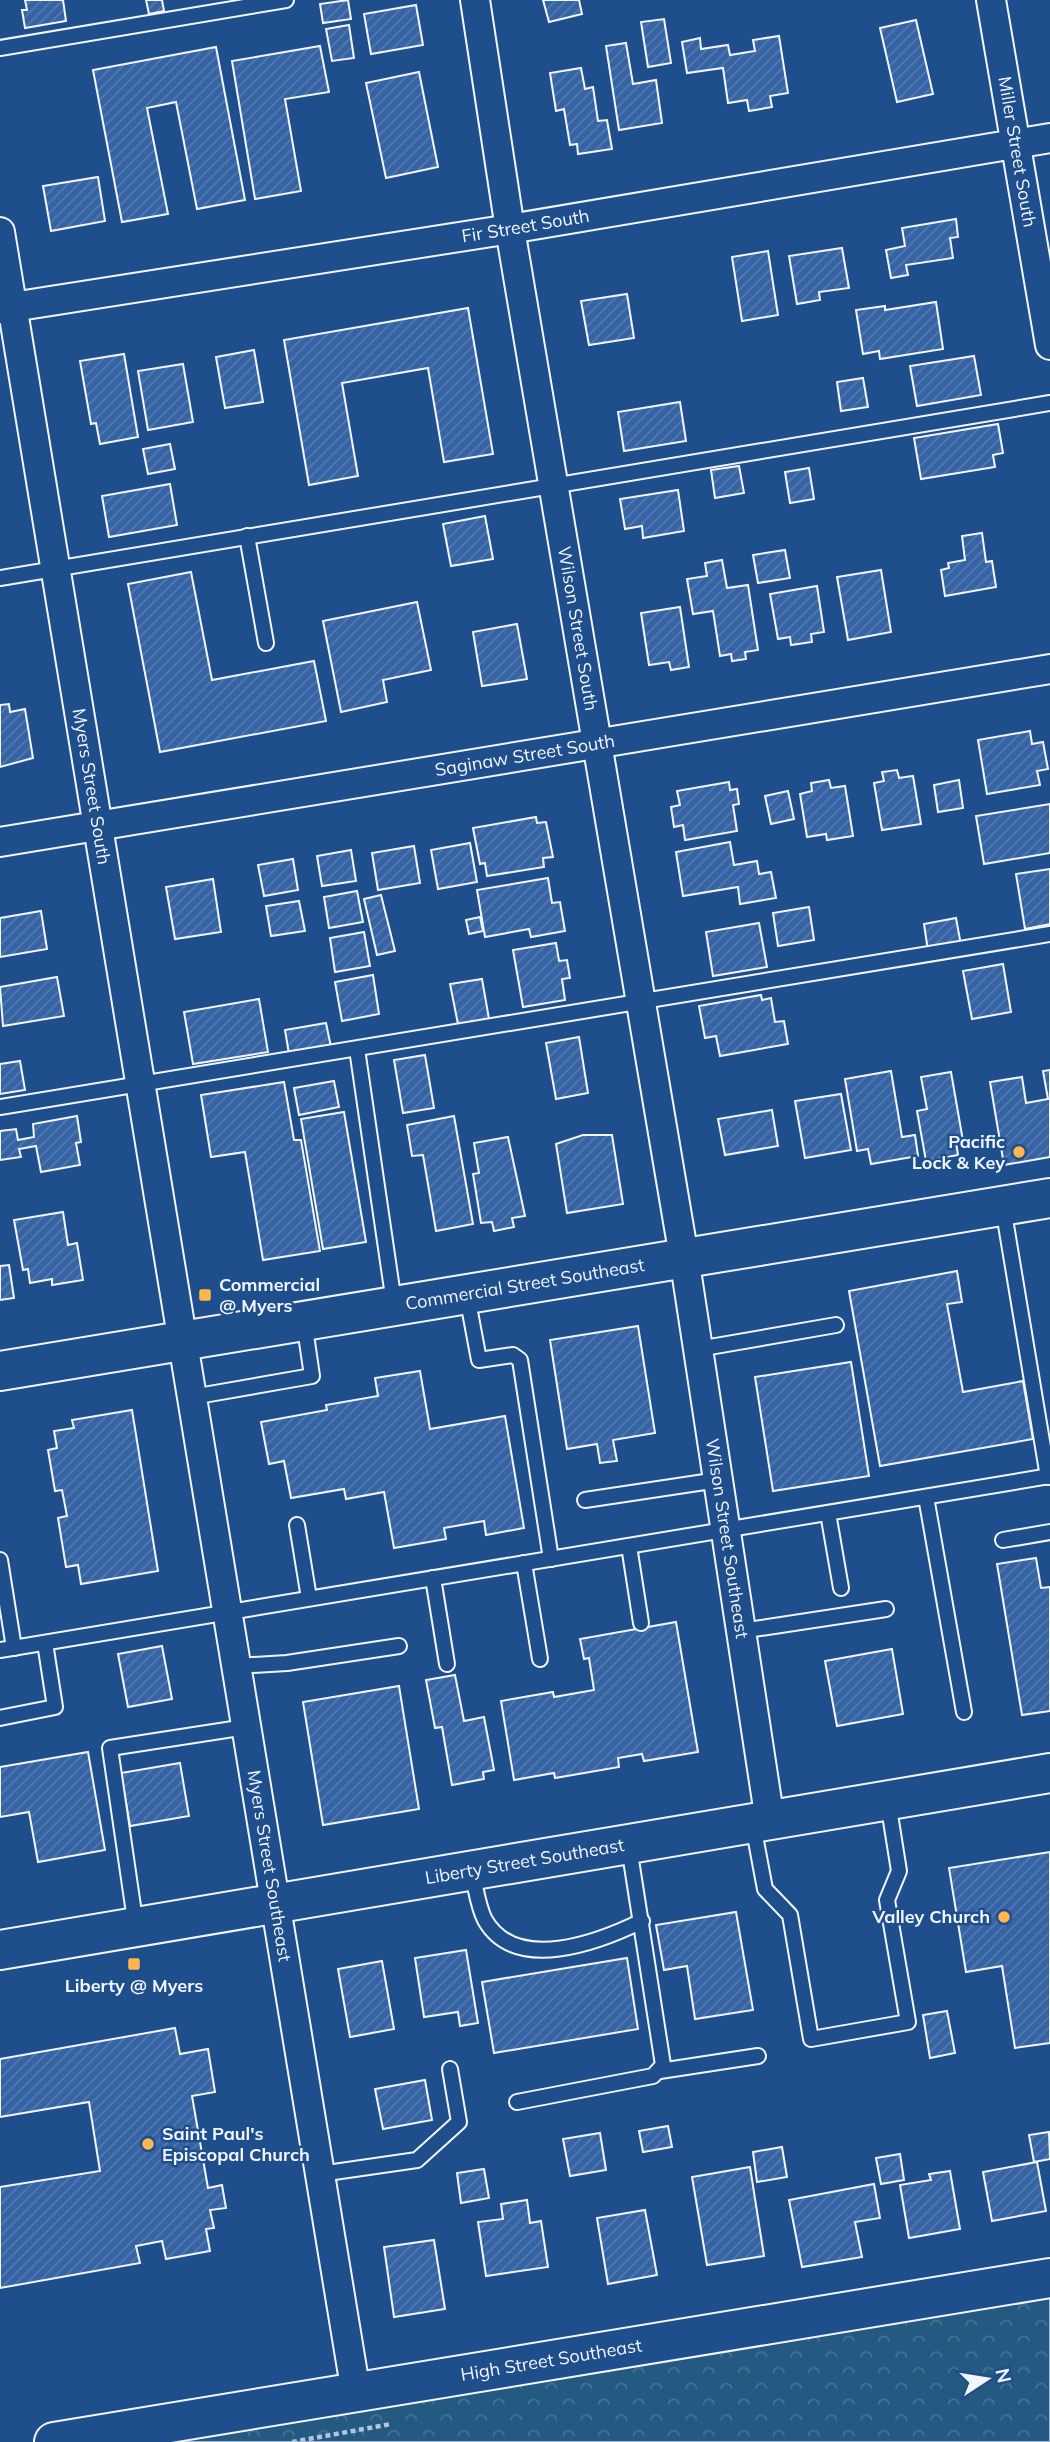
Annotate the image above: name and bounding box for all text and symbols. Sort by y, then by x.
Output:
street label: Miller Street South [993,75,1042,229]
street label: Fir Street South [460,204,591,247]
street label: Wilson Street South [553,545,603,713]
street label: Myers Street South [68,707,116,866]
street label: Saginaw Street South [433,729,617,781]
place label: Pacific Lock & Key [912,1130,1005,1174]
marker: Pacific Lock & Key [1011,1144,1027,1160]
street label: Commercial Street Southeast [404,1253,646,1315]
place label: Commercial @ Myers [219,1273,320,1317]
marker: Commercial @ Myers [197,1287,213,1303]
street label: Wilson Street Southeast [701,1437,754,1640]
street label: Myers Street Southeast [243,1768,297,1963]
street label: Liberty Street Southeast [423,1833,626,1889]
place label: Valley Church [871,1905,990,1928]
marker: Valley Church [996,1909,1012,1925]
marker: Liberty @ Myers [126,1956,142,1972]
place label: Liberty @ Myers [65,1974,203,1997]
place label: Saint Paul's Episcopal Church [162,2122,310,2166]
marker: Saint Paul's Episcopal Church [140,2136,156,2152]
street label: High Street Southeast [459,2333,644,2386]
north arrow [952,2344,1022,2414]
text: N [990,2366,1017,2385]

